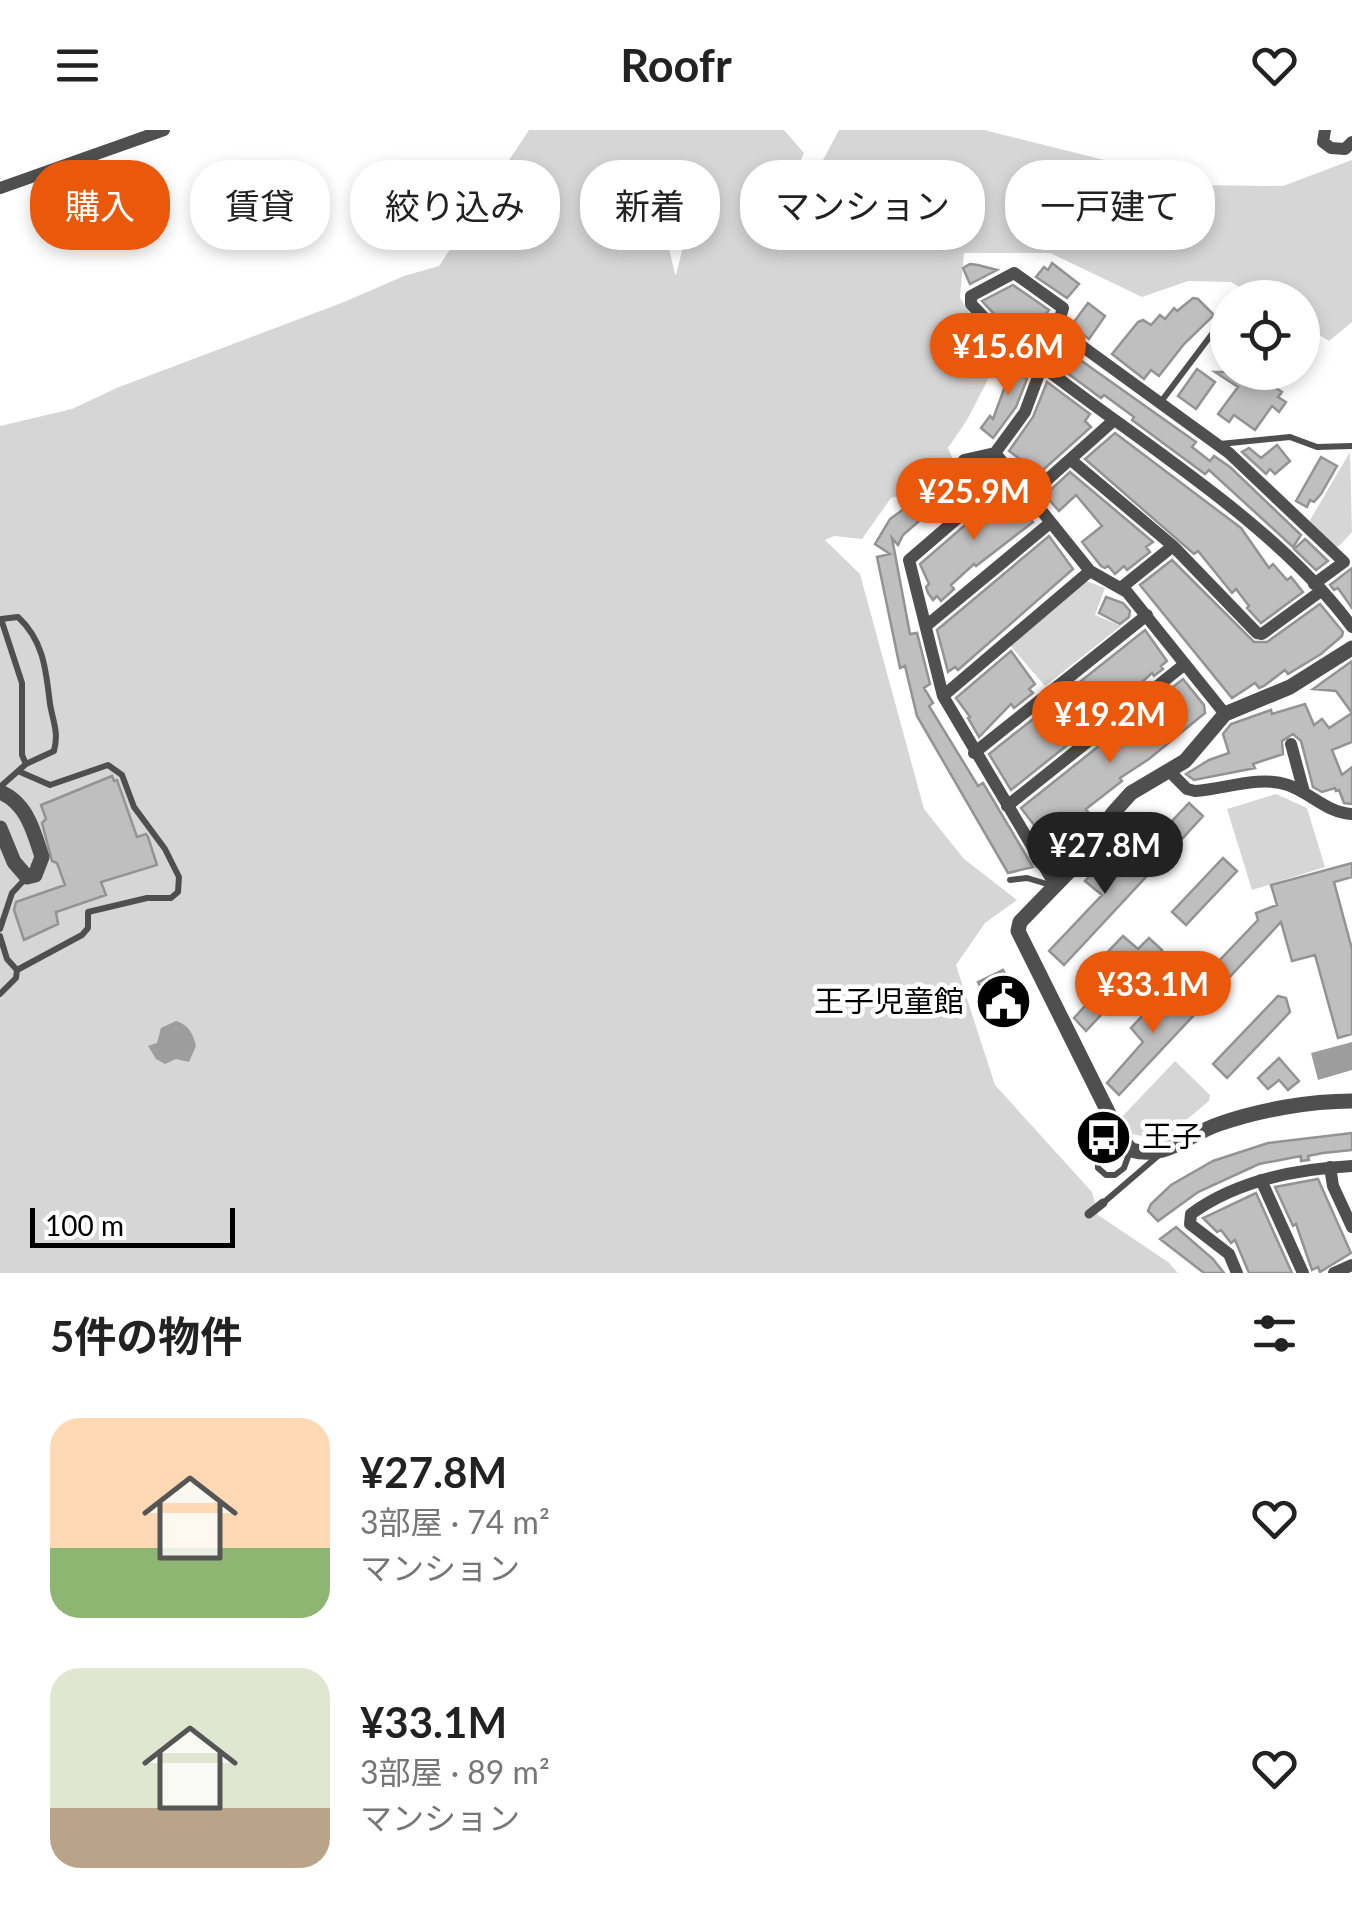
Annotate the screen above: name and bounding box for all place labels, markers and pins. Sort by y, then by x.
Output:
pin: ¥15.6M [927,313,1089,398]
pin: ¥25.9M [893,458,1055,543]
pin: ¥19.2M [1029,681,1191,766]
pin: ¥27.8M [1024,812,1186,897]
pin: ¥33.1M [1072,951,1234,1036]
public building icon: 王子児童館 [973,972,1033,1032]
place label: 王子児童館 [814,982,964,1018]
bus stop icon: 王子 [1073,1107,1133,1167]
place label: 王子 [1142,1117,1202,1153]

